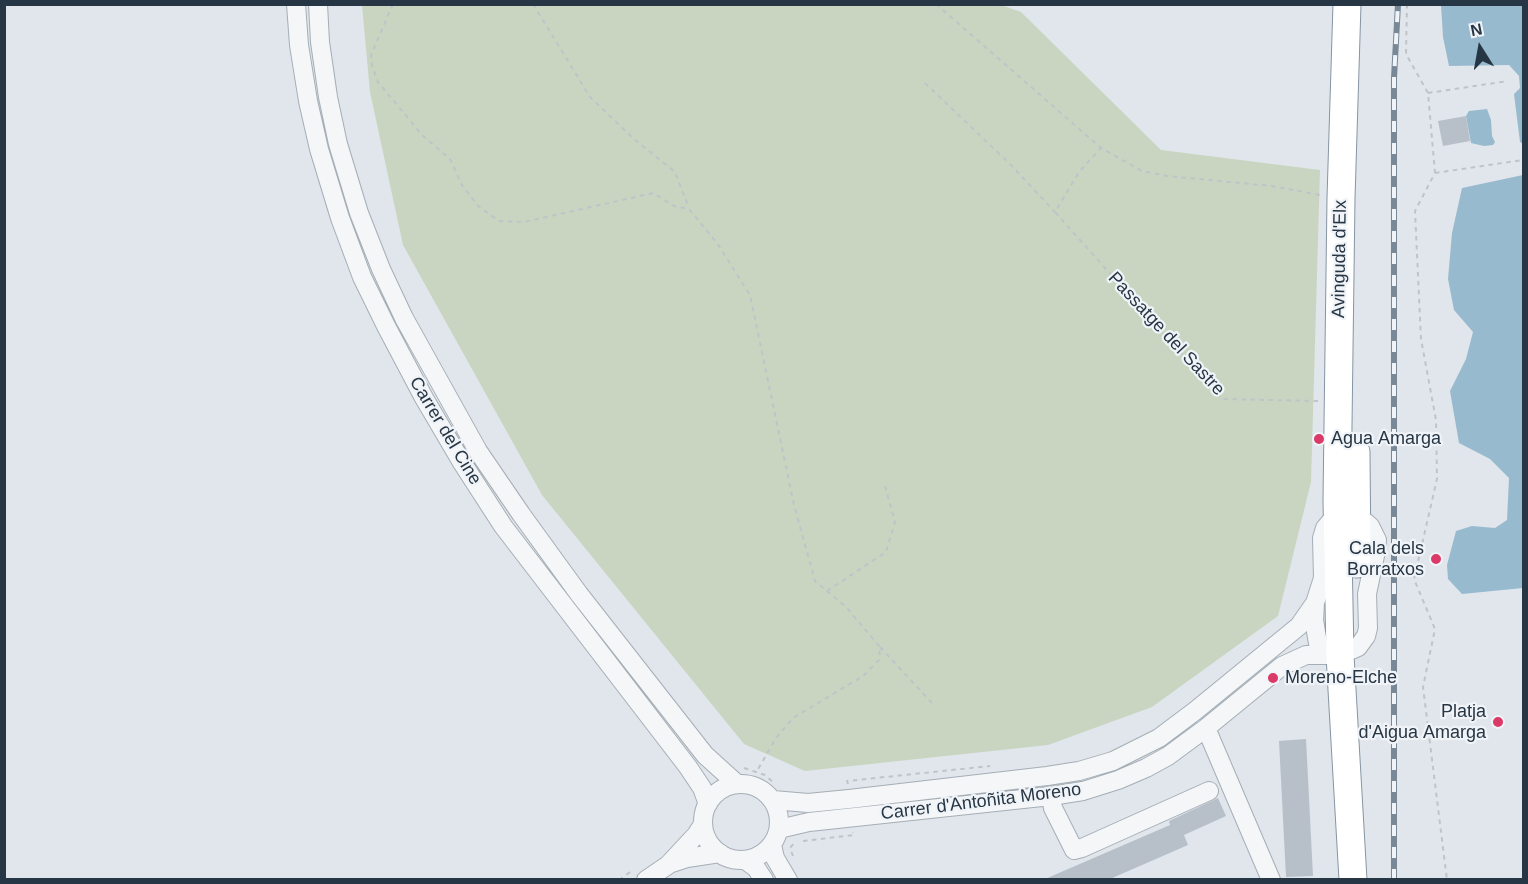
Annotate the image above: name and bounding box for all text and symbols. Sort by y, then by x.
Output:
north arrow [1450,18,1510,78]
text: N [1469,20,1484,39]
street label: Avinguda d'Elx [1328,200,1352,318]
street label: Passatge del Sastre [1103,268,1229,400]
street label: Carrer del Cine [404,373,486,489]
place label: Agua Amarga [1331,428,1441,450]
marker: Agua Amarga [1312,432,1326,446]
place label: Cala dels Borratxos [1347,538,1424,580]
marker: Cala dels Borratxos [1429,552,1443,566]
place label: Moreno-Elche [1285,667,1397,689]
marker: Moreno-Elche [1266,671,1280,685]
place label: Platja d'Aigua Amarga [1358,701,1486,744]
marker: Platja d'Aigua Amarga [1491,715,1505,729]
street label: Carrer d'Antoñita Moreno [880,779,1082,825]

